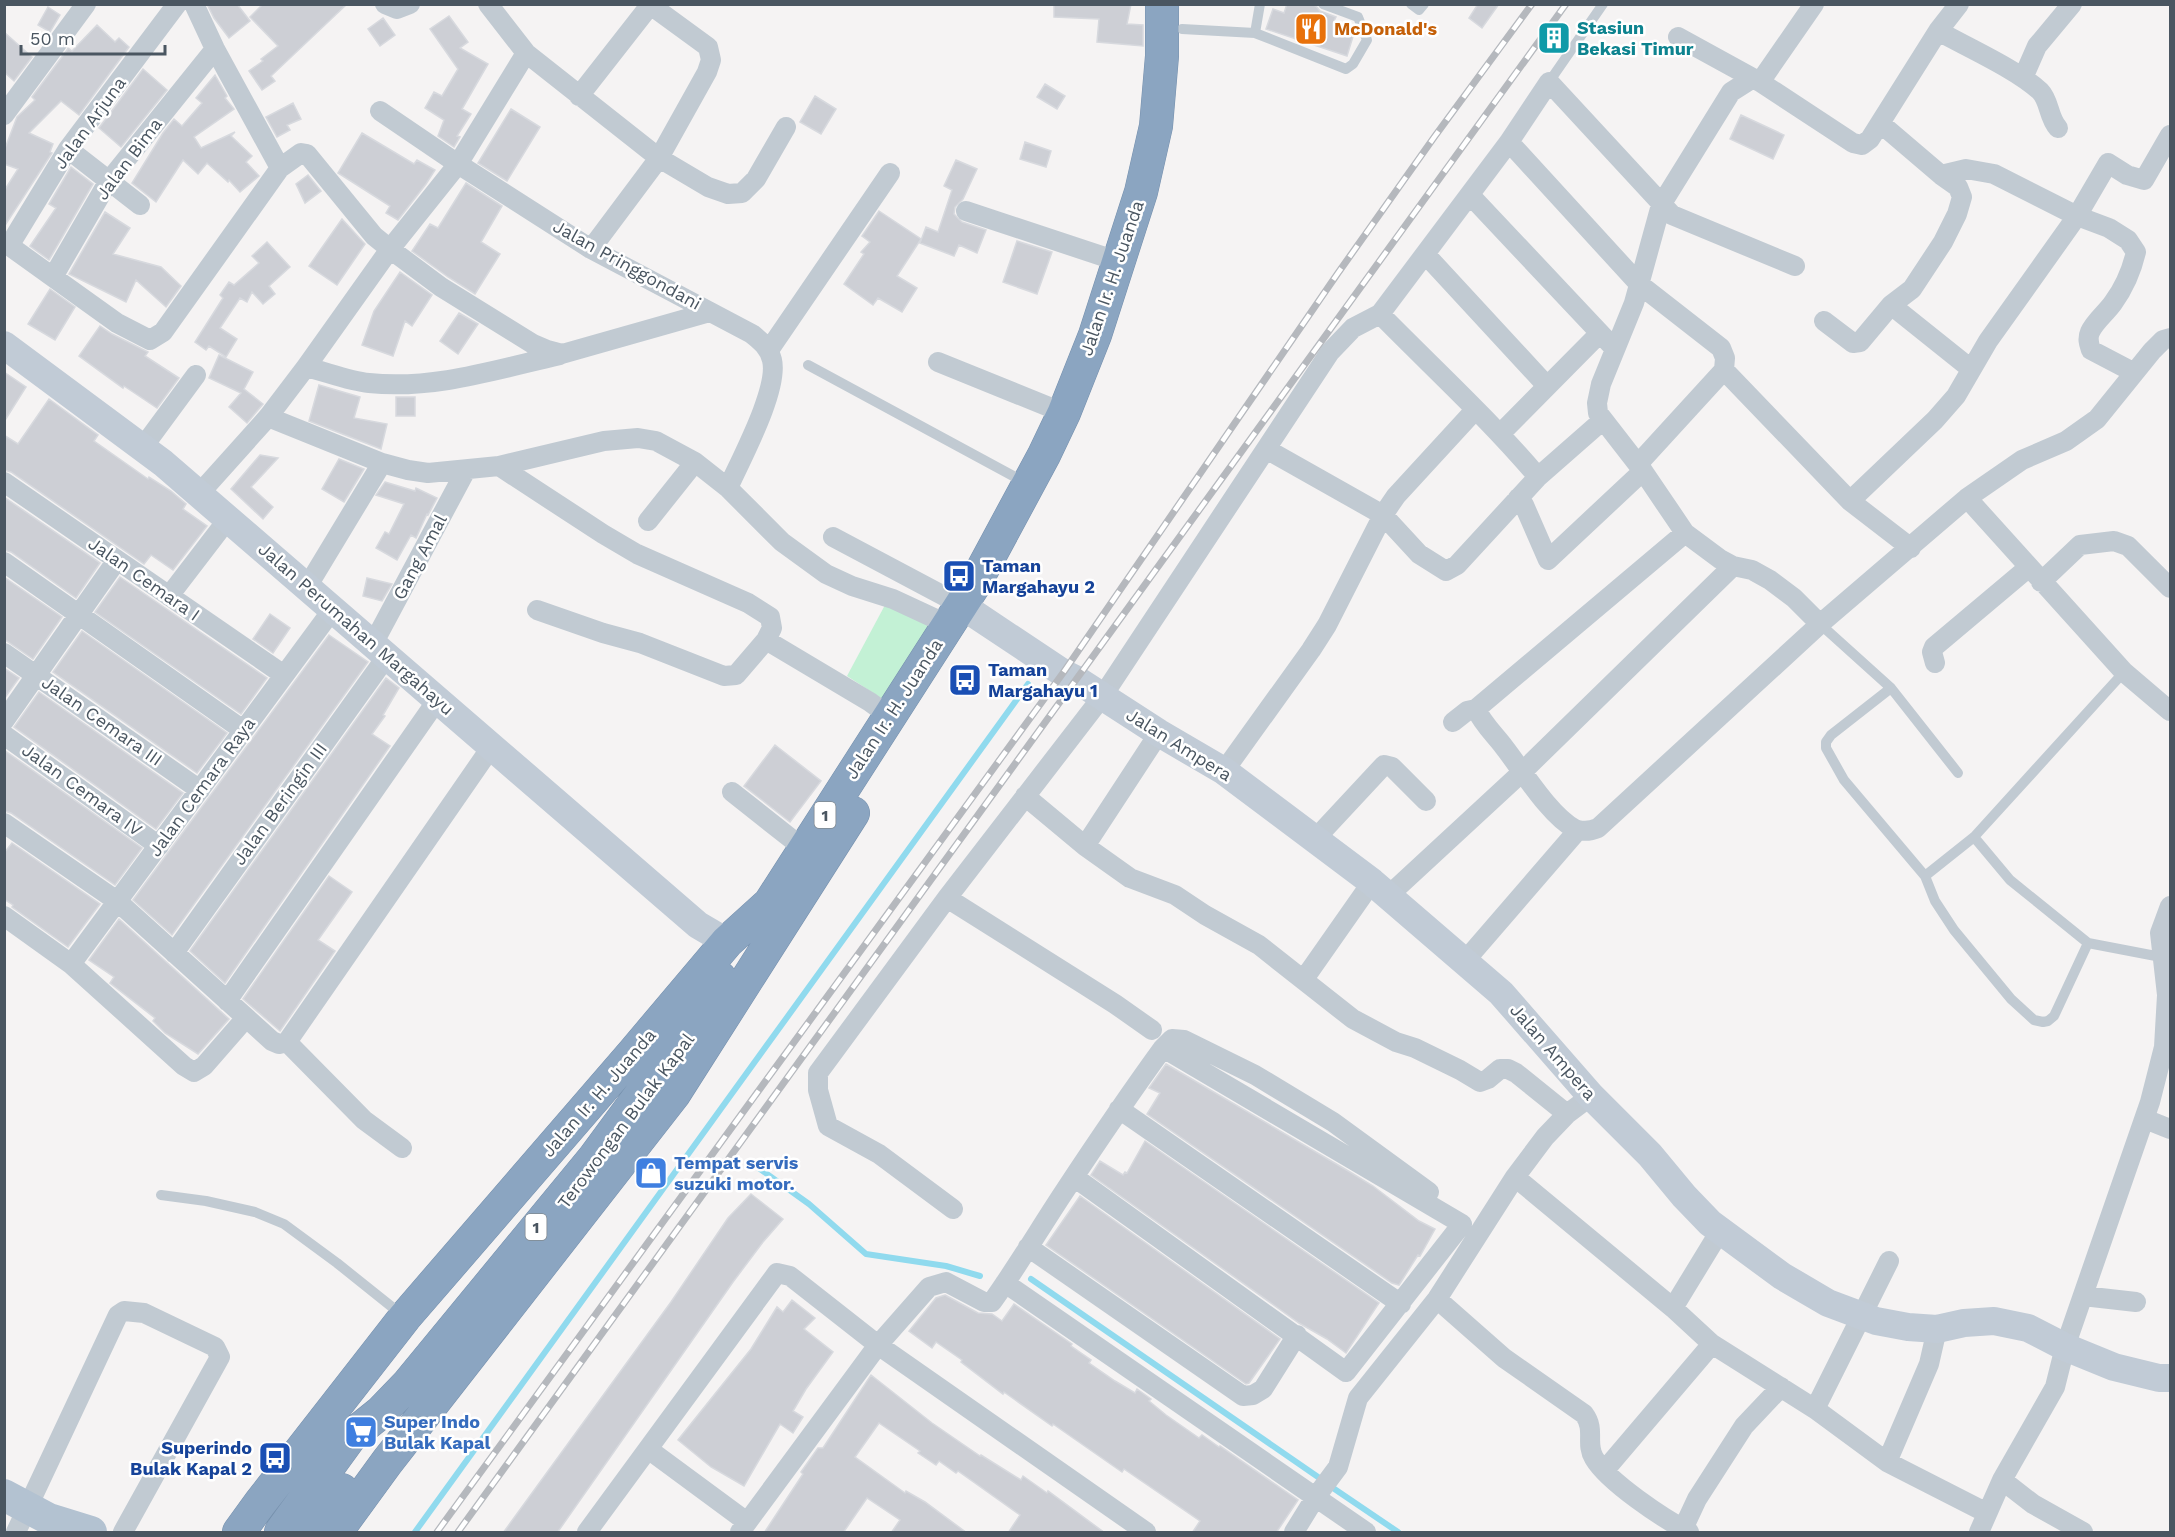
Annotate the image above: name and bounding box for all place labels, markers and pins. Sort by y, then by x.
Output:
restaurant icon: McDonald's [1293,11,1329,47]
place label: Stasiun Bekasi Timur [1577,17,1694,59]
place label: McDonald's [1334,18,1437,39]
building icon: Stasiun Bekasi Timur [1536,20,1572,56]
place label: Taman Margahayu 2 [982,555,1095,597]
bus stop icon: Taman Margahayu 2 [941,558,977,594]
place label: Taman Margahayu 1 [988,659,1098,701]
bus stop icon: Taman Margahayu 1 [947,662,983,698]
place label: Tempat servis suzuki motor. [674,1152,799,1194]
shop icon: Tempat servis suzuki motor. [633,1155,669,1191]
place label: Super Indo Bulak Kapal [384,1411,490,1453]
supermarket icon: Super Indo Bulak Kapal [343,1414,379,1450]
place label: Superindo Bulak Kapal 2 [130,1437,252,1479]
bus stop icon: Superindo Bulak Kapal 2 [257,1440,293,1476]

